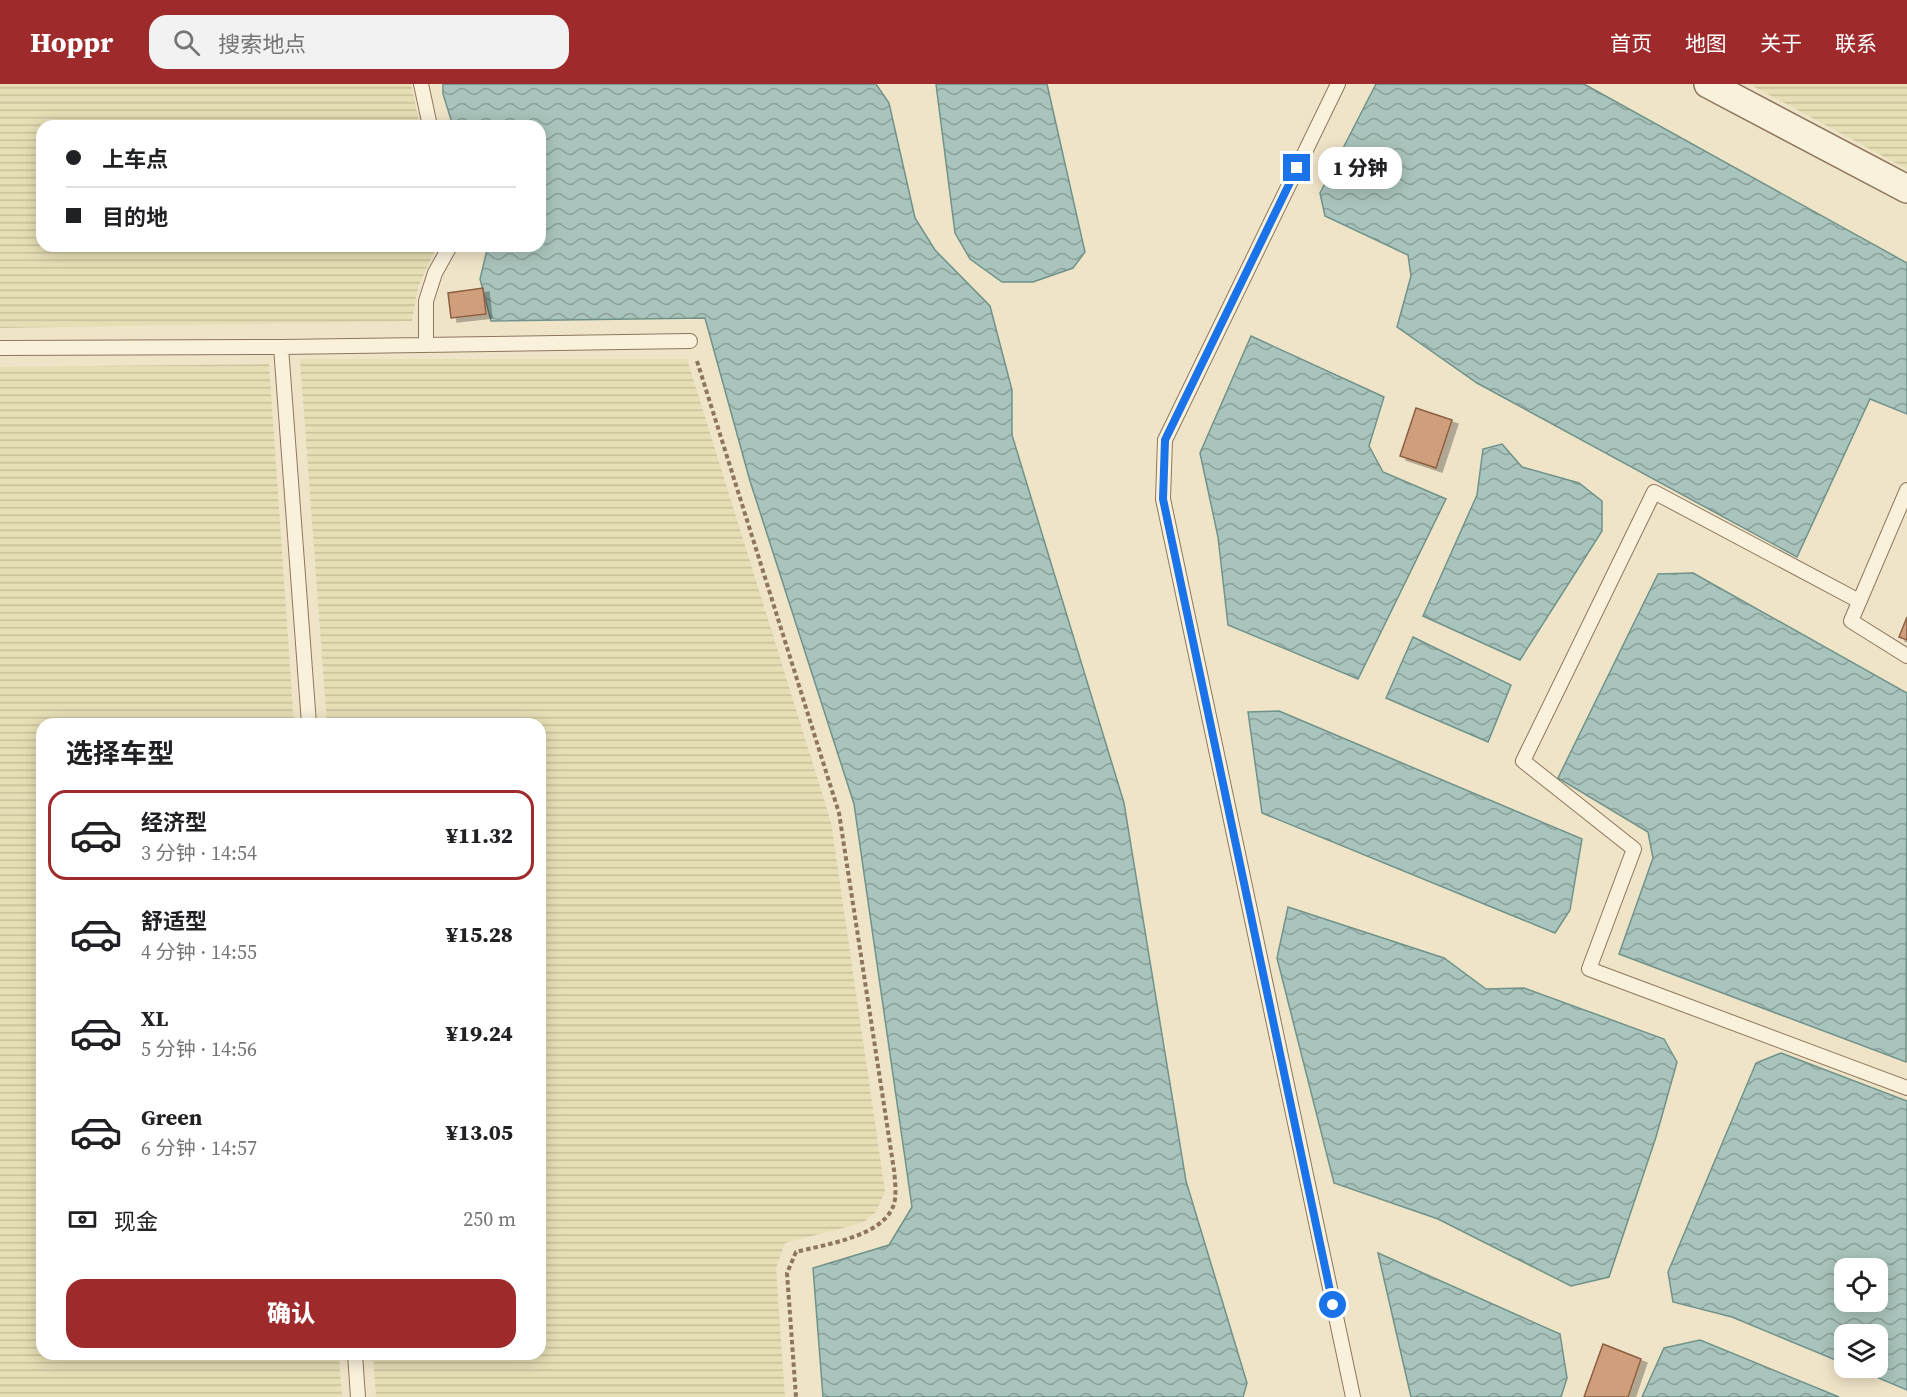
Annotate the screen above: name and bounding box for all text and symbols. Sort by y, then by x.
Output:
search box [149,15,569,69]
text: Hoppr [30,23,113,61]
icon: search [170,26,203,59]
text: 搜索地点 [218,29,306,59]
text: 首页 [1610,29,1652,58]
text: 地图 [1685,29,1727,58]
text: 关于 [1760,29,1802,58]
text: 联系 [1835,29,1877,58]
text: 上车点 [102,144,168,174]
callout: 1 分钟 [1318,147,1402,189]
route end [1283,154,1310,181]
text: 1 分钟 [1332,154,1388,182]
text: 目的地 [102,202,168,232]
text: 选择车型 [66,735,174,772]
text: 经济型 [141,807,207,837]
icon: car [69,808,123,862]
text: ¥11.32 [446,820,513,850]
text: 3 分钟 · 14:54 [141,839,257,867]
text: 舒适型 [141,906,207,936]
icon: car [69,907,123,961]
text: ¥15.28 [446,919,513,949]
text: 4 分钟 · 14:55 [141,938,257,966]
text: XL [141,1003,168,1033]
icon: car [69,1006,123,1060]
text: ¥19.24 [446,1018,513,1048]
text: 5 分钟 · 14:56 [141,1035,257,1063]
text: Green [141,1102,202,1132]
icon: car [69,1105,123,1159]
text: ¥13.05 [446,1117,513,1147]
text: 6 分钟 · 14:57 [141,1134,257,1162]
icon: cash [66,1203,99,1236]
text: 250 m [463,1205,516,1233]
text: 现金 [114,1206,158,1236]
map controls [1834,1258,1888,1378]
button: locate [1834,1258,1888,1312]
button: 确认 [66,1279,516,1348]
route start [1319,1291,1346,1318]
button: layers [1834,1324,1888,1378]

